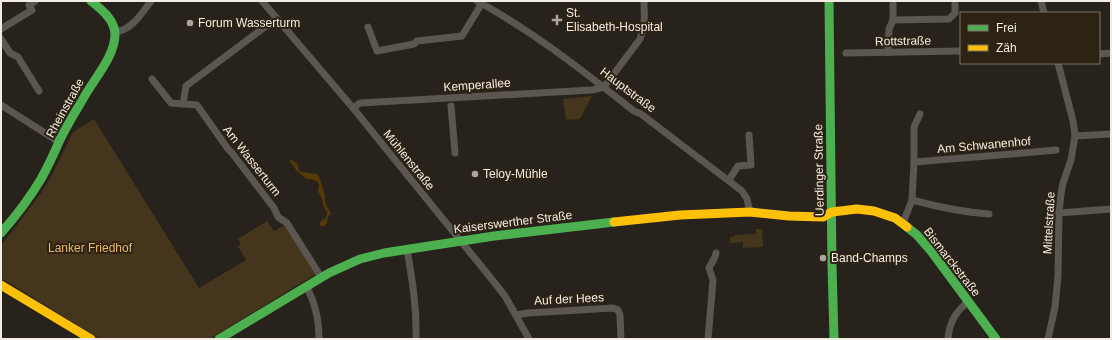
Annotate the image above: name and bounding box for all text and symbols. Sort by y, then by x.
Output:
place label: St. Elisabeth-Hospital [566,6,663,34]
legend [960,12,1100,64]
marker: St. Elisabeth-Hospital [551,14,563,26]
place label: Forum Wasserturm [198,16,300,30]
marker: Forum Wasserturm [185,18,195,28]
text: Frei [996,21,1017,35]
street label: Rottstraße [875,34,931,48]
text: Zäh [996,41,1017,55]
street label: Hauptstraße [597,65,659,116]
street label: Rheinstraße [43,76,87,140]
street label: Kemperallee [443,76,511,94]
street label: Am Wasserturm [220,123,284,199]
street label: Uerdinger Straße [811,124,827,216]
street label: Mühlenstraße [380,127,438,193]
street label: Am Schwanenhof [937,134,1032,156]
place label: Teloy-Mühle [483,167,548,181]
marker: Teloy-Mühle [470,169,480,179]
street label: Mittelstraße [1040,191,1058,255]
street label: Kaiserswerther Straße [453,208,573,236]
street label: Bismarckstraße [921,225,983,299]
park label: Lanker Friedhof [48,241,133,255]
place label: Band-Champs [831,251,908,265]
marker: Band-Champs [818,253,828,263]
street label: Auf der Hees [534,290,604,308]

